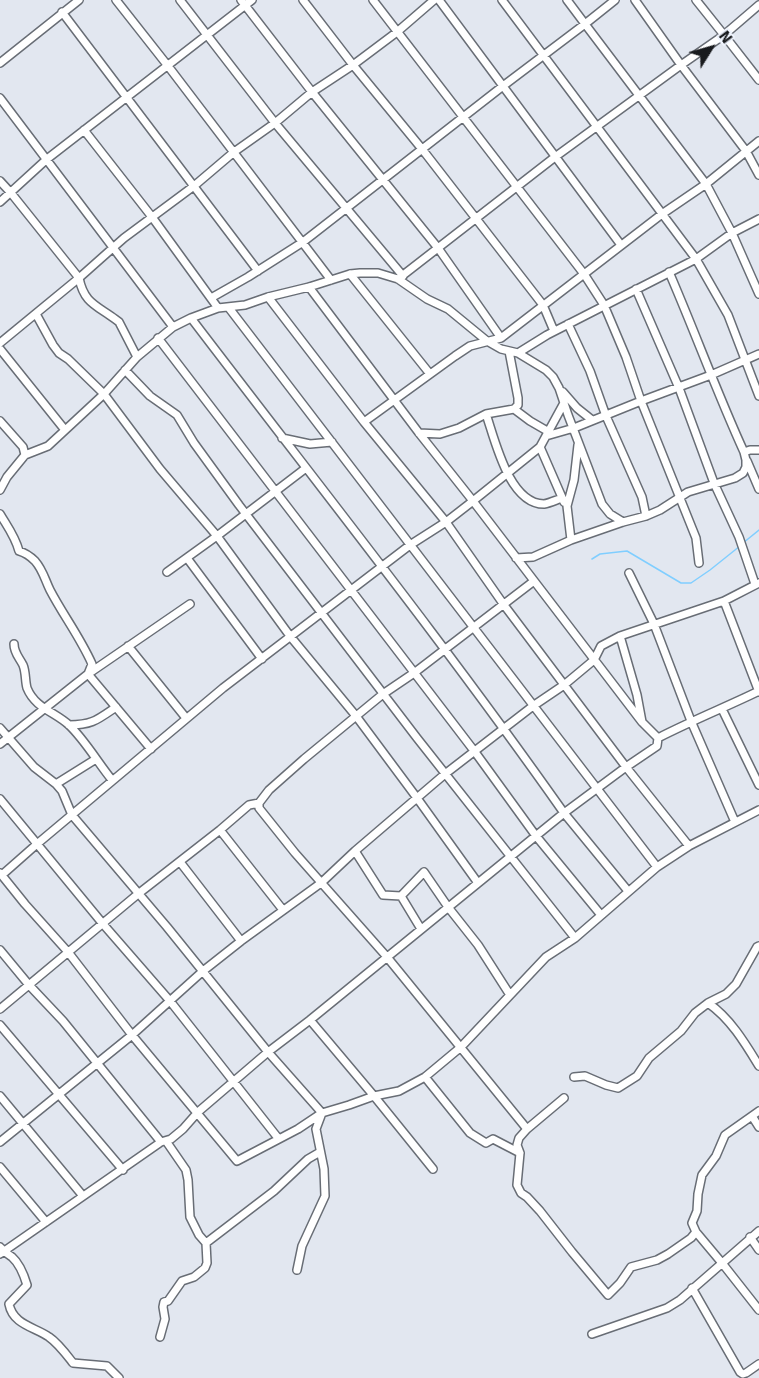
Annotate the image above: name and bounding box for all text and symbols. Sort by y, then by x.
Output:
north arrow [681,18,741,78]
text: N [714,27,737,48]

